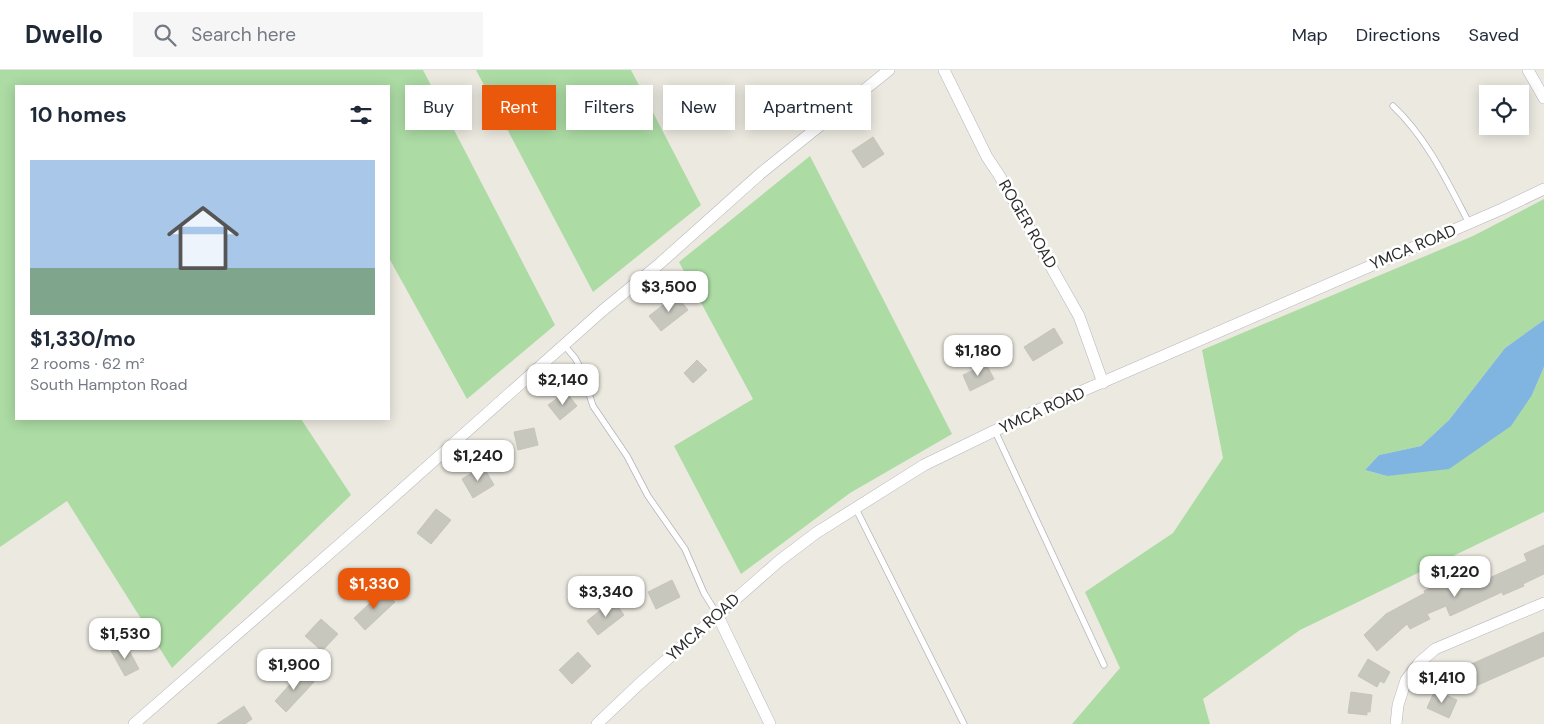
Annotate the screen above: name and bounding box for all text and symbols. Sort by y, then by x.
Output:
search box [133,12,483,57]
text: Dwello [25,19,103,50]
icon: search [151,21,179,49]
text: Search here [191,22,296,47]
text: Map [1292,23,1328,47]
text: Directions [1356,23,1441,47]
text: Saved [1469,23,1519,47]
chip: Buy [405,85,472,130]
chip: Rent [482,85,556,130]
chip: Filters [566,85,653,130]
chip: New [663,85,735,130]
chip: Apartment [745,85,871,130]
map controls [1479,85,1529,135]
button: locate [1479,85,1529,135]
text: 10 homes [30,101,127,129]
icon: filters [347,101,375,129]
street label: ROGER ROAD [994,176,1062,272]
icon: home [158,193,248,283]
street label: YMCA ROAD [1367,219,1459,275]
pin: $3,500 [628,270,710,313]
text: $3,500 [641,276,697,297]
text: $1,330/mo [30,325,136,353]
pin: $1,180 [937,334,1019,377]
text: $1,180 [955,340,1001,361]
text: 2 rooms · 62 m² [30,353,145,374]
pin: $2,140 [522,364,604,406]
text: $2,140 [538,369,588,390]
text: South Hampton Road [30,374,187,395]
street label: YMCA ROAD [996,382,1088,438]
pin: $1,240 [437,440,519,482]
text: $1,240 [453,445,503,466]
pin: $1,220 [1414,556,1496,598]
text: $1,220 [1430,561,1480,582]
pin: $1,330 [333,568,415,610]
text: $1,330 [349,573,399,594]
pin: $3,340 [565,576,647,618]
text: $3,340 [579,581,633,602]
street label: YMCA ROAD [662,589,744,665]
pin: $1,530 [84,618,166,660]
text: $1,530 [100,623,150,644]
pin: $1,900 [253,648,335,691]
text: $1,900 [268,654,320,675]
pin: $1,410 [1401,662,1483,704]
text: $1,410 [1419,667,1465,688]

